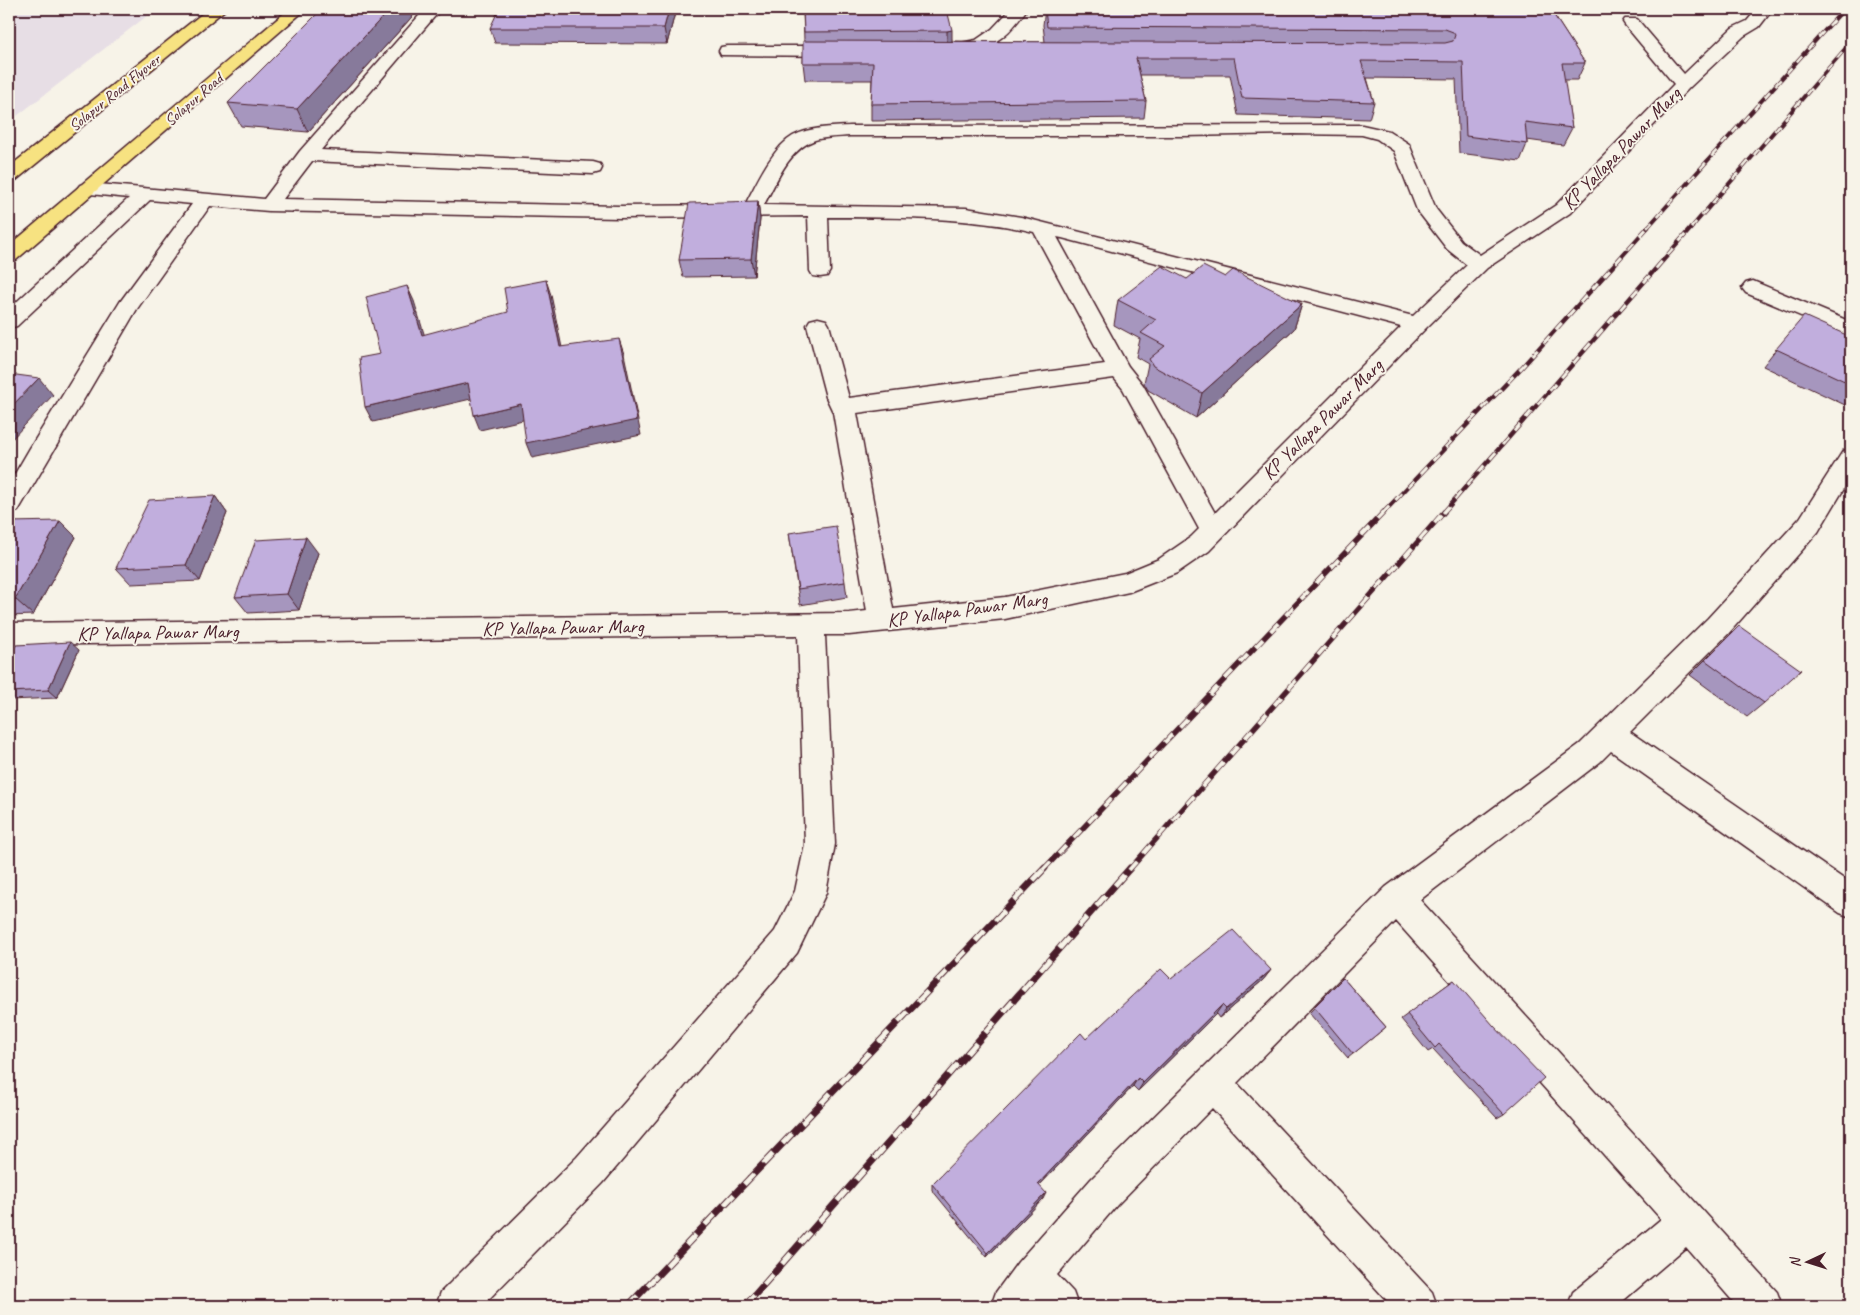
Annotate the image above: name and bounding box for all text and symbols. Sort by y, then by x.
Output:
street label: Solapur Road Flyover [65,49,165,136]
street label: Solapur Road [160,67,229,131]
street label: KP Yallapa Pawar Marg [1556,81,1687,215]
street label: KP Yallapa Pawar Marg [1256,353,1389,485]
street label: KP Yallapa Pawar Marg [885,586,1050,633]
street label: KP Yallapa Pawar Marg [482,614,645,641]
street label: KP Yallapa Pawar Marg [77,619,240,646]
north arrow [1782,1238,1832,1288]
text: N [1787,1256,1804,1268]

